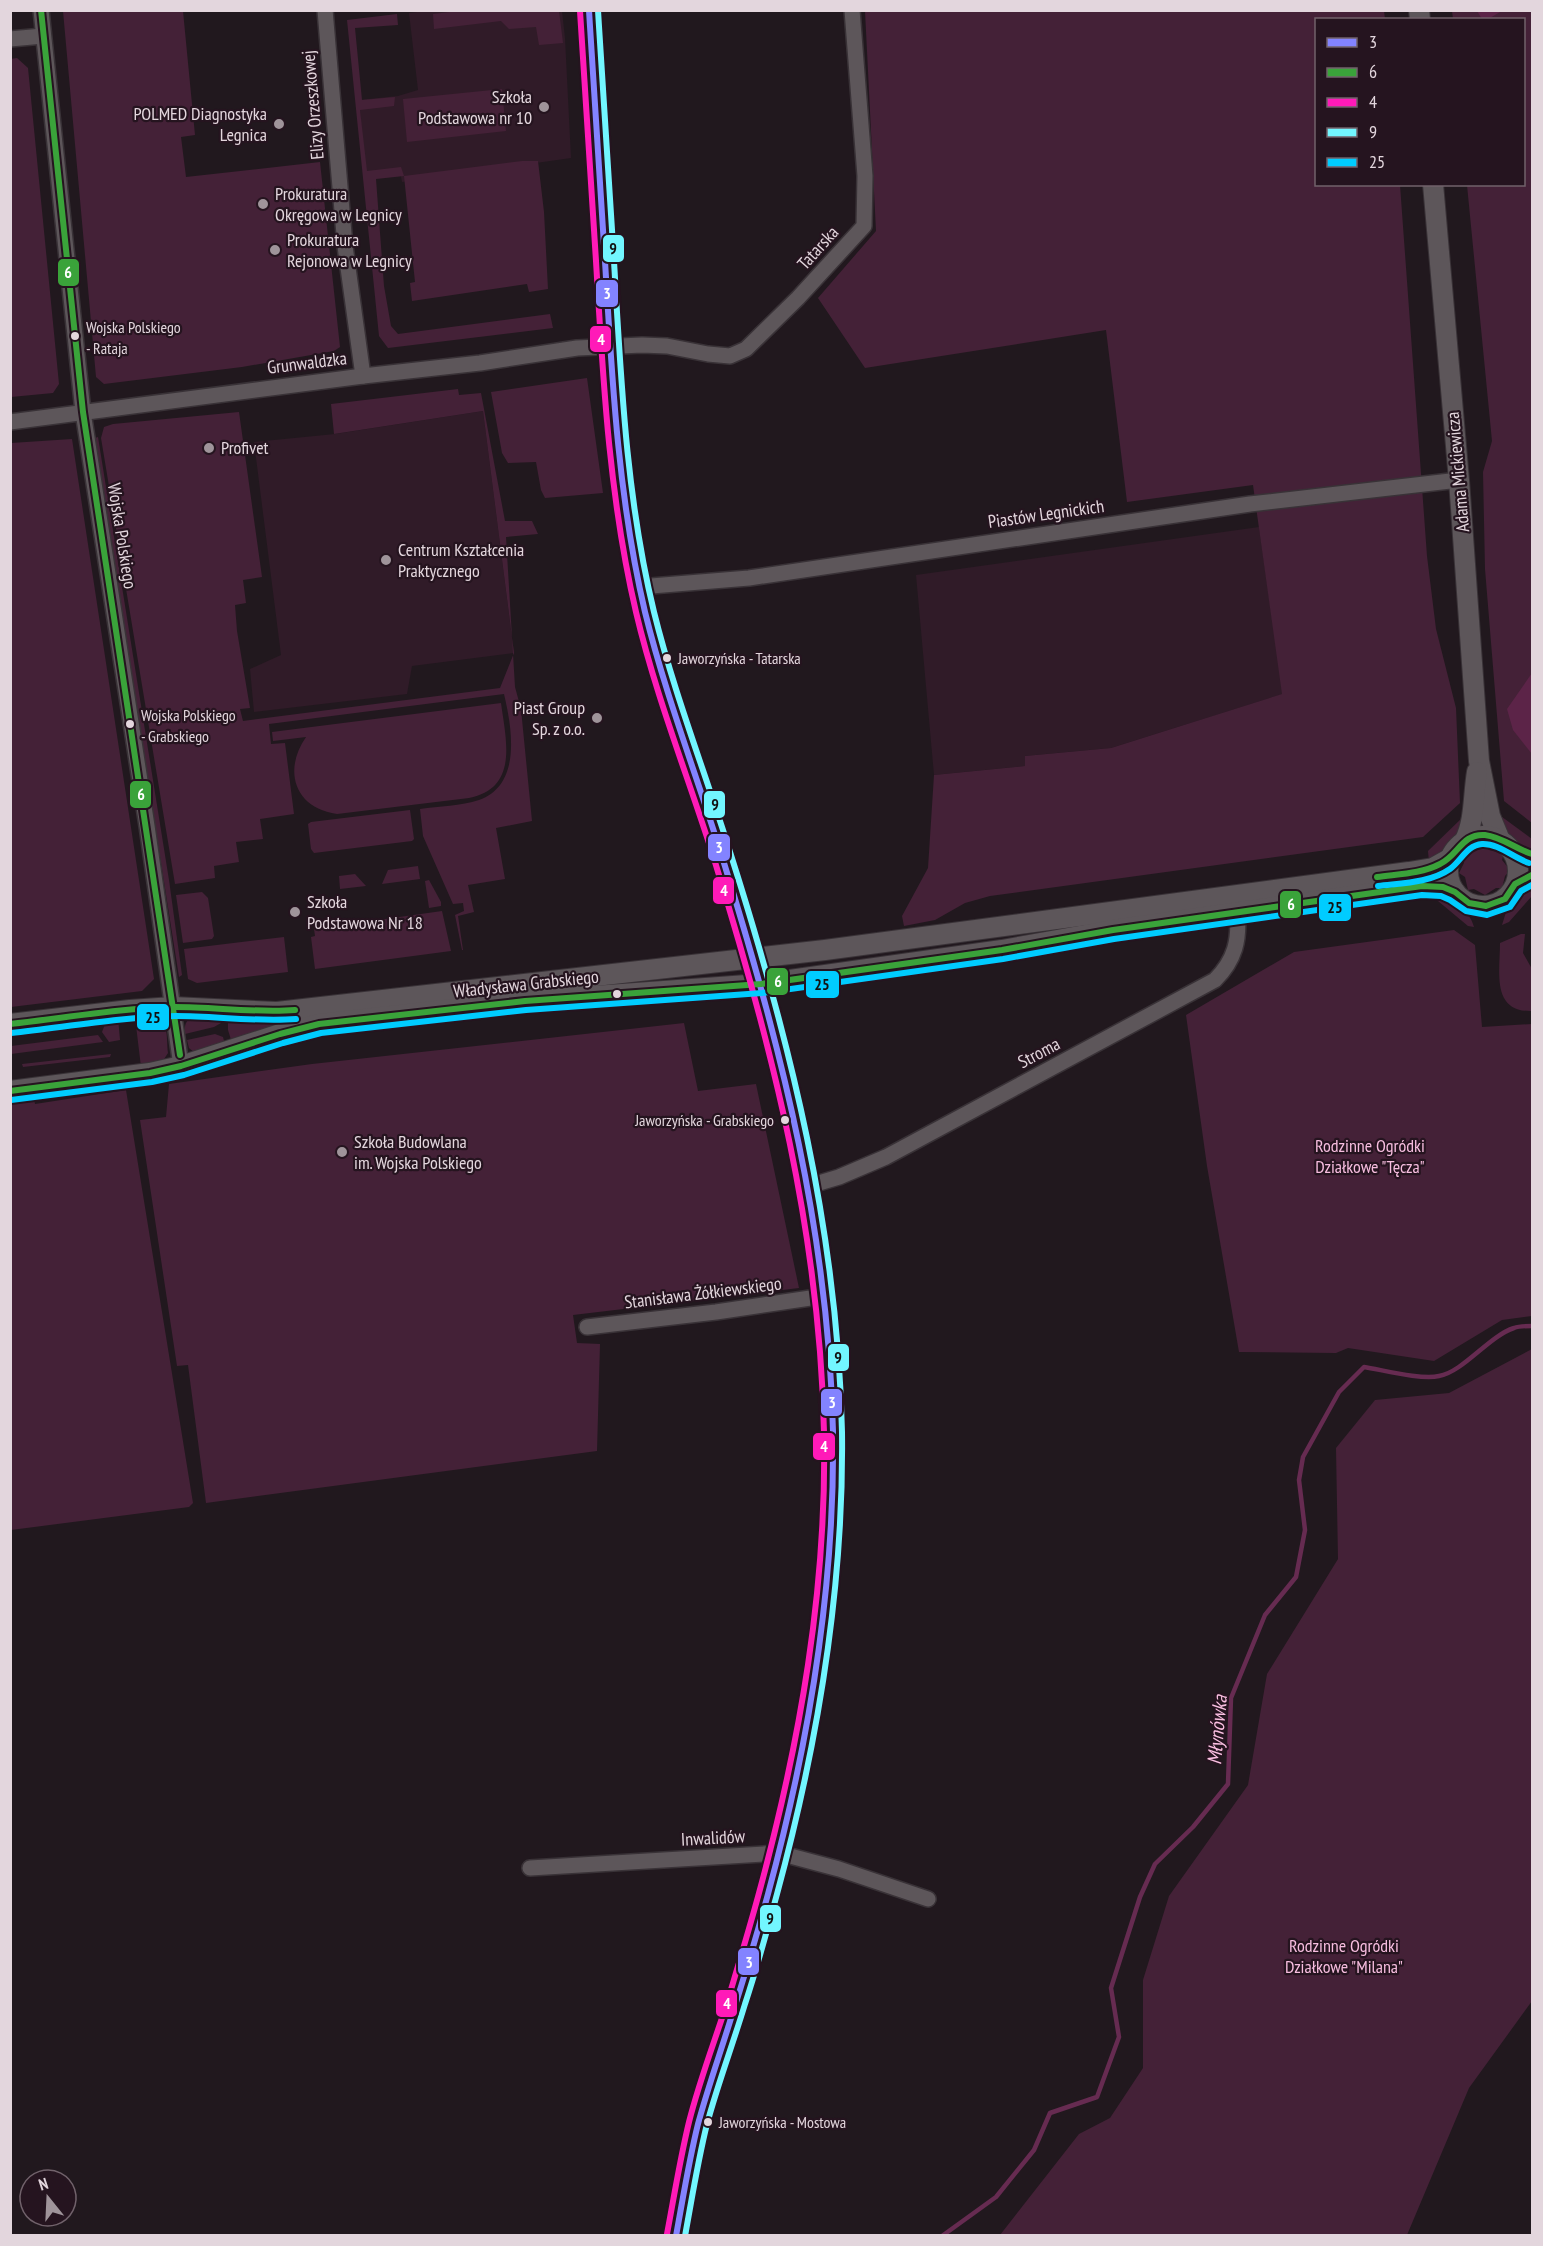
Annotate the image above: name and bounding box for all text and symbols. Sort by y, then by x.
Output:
legend [1315,18,1525,186]
text: 3 [1369,30,1377,53]
street label: Elizy Orzeszkowej [296,49,329,161]
text: 6 [1369,60,1377,83]
place label: Szkoła Podstawowa nr 10 [418,85,532,129]
text: 4 [1369,90,1377,113]
marker: Szkoła Podstawowa nr 10 [537,100,551,114]
place label: POLMED Diagnostyka Legnica [133,102,267,146]
marker: POLMED Diagnostyka Legnica [272,117,286,131]
text: 9 [1369,120,1377,143]
text: 25 [1369,150,1385,173]
place label: Prokuratura Okręgowa w Legnicy [275,182,402,226]
marker: Prokuratura Okręgowa w Legnicy [256,197,270,211]
street label: Tatarska [792,221,843,274]
place label: Prokuratura Rejonowa w Legnicy [287,228,412,272]
line badge: 9 [602,234,625,263]
text: 9 [609,238,617,258]
marker: Prokuratura Rejonowa w Legnicy [268,243,282,257]
line badge: 6 [57,258,80,287]
text: 6 [64,262,72,282]
line badge: 3 [595,279,619,308]
text: 3 [603,283,611,303]
place label: Wojska Polskiego - Rataja [86,317,181,358]
line badge: 4 [589,325,612,353]
text: 4 [597,329,605,349]
marker: Wojska Polskiego - Rataja [69,330,81,342]
street label: Grunwaldzka [266,346,348,379]
street label: Adama Mickiewicza [1441,411,1474,533]
place label: Profivet [221,436,269,459]
marker: Profivet [202,441,216,455]
street label: Wojska Polskiego [103,481,142,591]
street label: Piastów Legnickich [986,494,1105,533]
place label: Centrum Kształcenia Praktycznego [398,538,524,582]
marker: Centrum Kształcenia Praktycznego [379,553,393,567]
place label: Jaworzyńska - Tatarska [677,648,801,668]
marker: Jaworzyńska - Tatarska [661,652,673,664]
place label: Piast Group Sp. z o.o. [514,696,585,740]
place label: Wojska Polskiego - Grabskiego [141,705,236,746]
marker: Piast Group Sp. z o.o. [590,711,604,725]
marker: Wojska Polskiego - Grabskiego [124,718,136,730]
line badge: 6 [129,780,152,809]
text: 6 [137,784,145,804]
line badge: 9 [703,790,726,819]
text: 9 [711,794,719,814]
line badge: 3 [707,833,731,862]
text: 3 [715,837,723,857]
line badge: 4 [712,876,735,905]
text: 4 [720,880,728,900]
place label: Szkoła Podstawowa Nr 18 [307,890,423,934]
line badge: 6 [1279,890,1302,919]
line badge: 25 [1318,893,1352,922]
text: 6 [1287,894,1295,914]
text: 25 [1327,897,1343,917]
marker: Szkoła Podstawowa Nr 18 [288,905,302,919]
street label: Władysława Grabskiego [452,964,600,1003]
line badge: 6 [766,967,789,996]
line badge: 25 [805,970,840,999]
text: 6 [774,971,782,991]
text: 25 [814,974,830,994]
unlabelled marker [611,988,623,1000]
line badge: 25 [136,1003,170,1031]
text: 25 [145,1007,161,1027]
street label: Stroma [1014,1032,1064,1073]
place label: Jaworzyńska - Grabskiego [634,1110,774,1130]
marker: Jaworzyńska - Grabskiego [779,1114,791,1126]
place label: Szkoła Budowlana im. Wojska Polskiego [354,1130,482,1174]
park label: Rodzinne Ogródki Działkowe "Tęcza" [1315,1134,1425,1178]
marker: Szkoła Budowlana im. Wojska Polskiego [335,1145,349,1159]
street label: Stanisława Żółkiewskiego [623,1271,783,1314]
line badge: 9 [827,1343,850,1372]
text: 9 [834,1347,842,1367]
line badge: 3 [820,1388,843,1417]
text: 3 [828,1392,836,1412]
line badge: 4 [812,1432,836,1461]
text: 4 [820,1436,828,1456]
water label: Młynówka [1201,1693,1233,1766]
street label: Inwalidów [680,1824,746,1851]
line badge: 9 [759,1904,782,1933]
text: 9 [766,1908,774,1928]
park label: Rodzinne Ogródki Działkowe "Milana" [1285,1934,1403,1978]
line badge: 3 [737,1947,760,1976]
text: 3 [745,1952,753,1972]
line badge: 4 [715,1989,738,2018]
text: 4 [723,1993,731,2013]
place label: Jaworzyńska - Mostowa [718,2112,846,2132]
marker: Jaworzyńska - Mostowa [702,2116,714,2128]
north arrow [18,2168,78,2228]
text: N [36,2173,51,2195]

